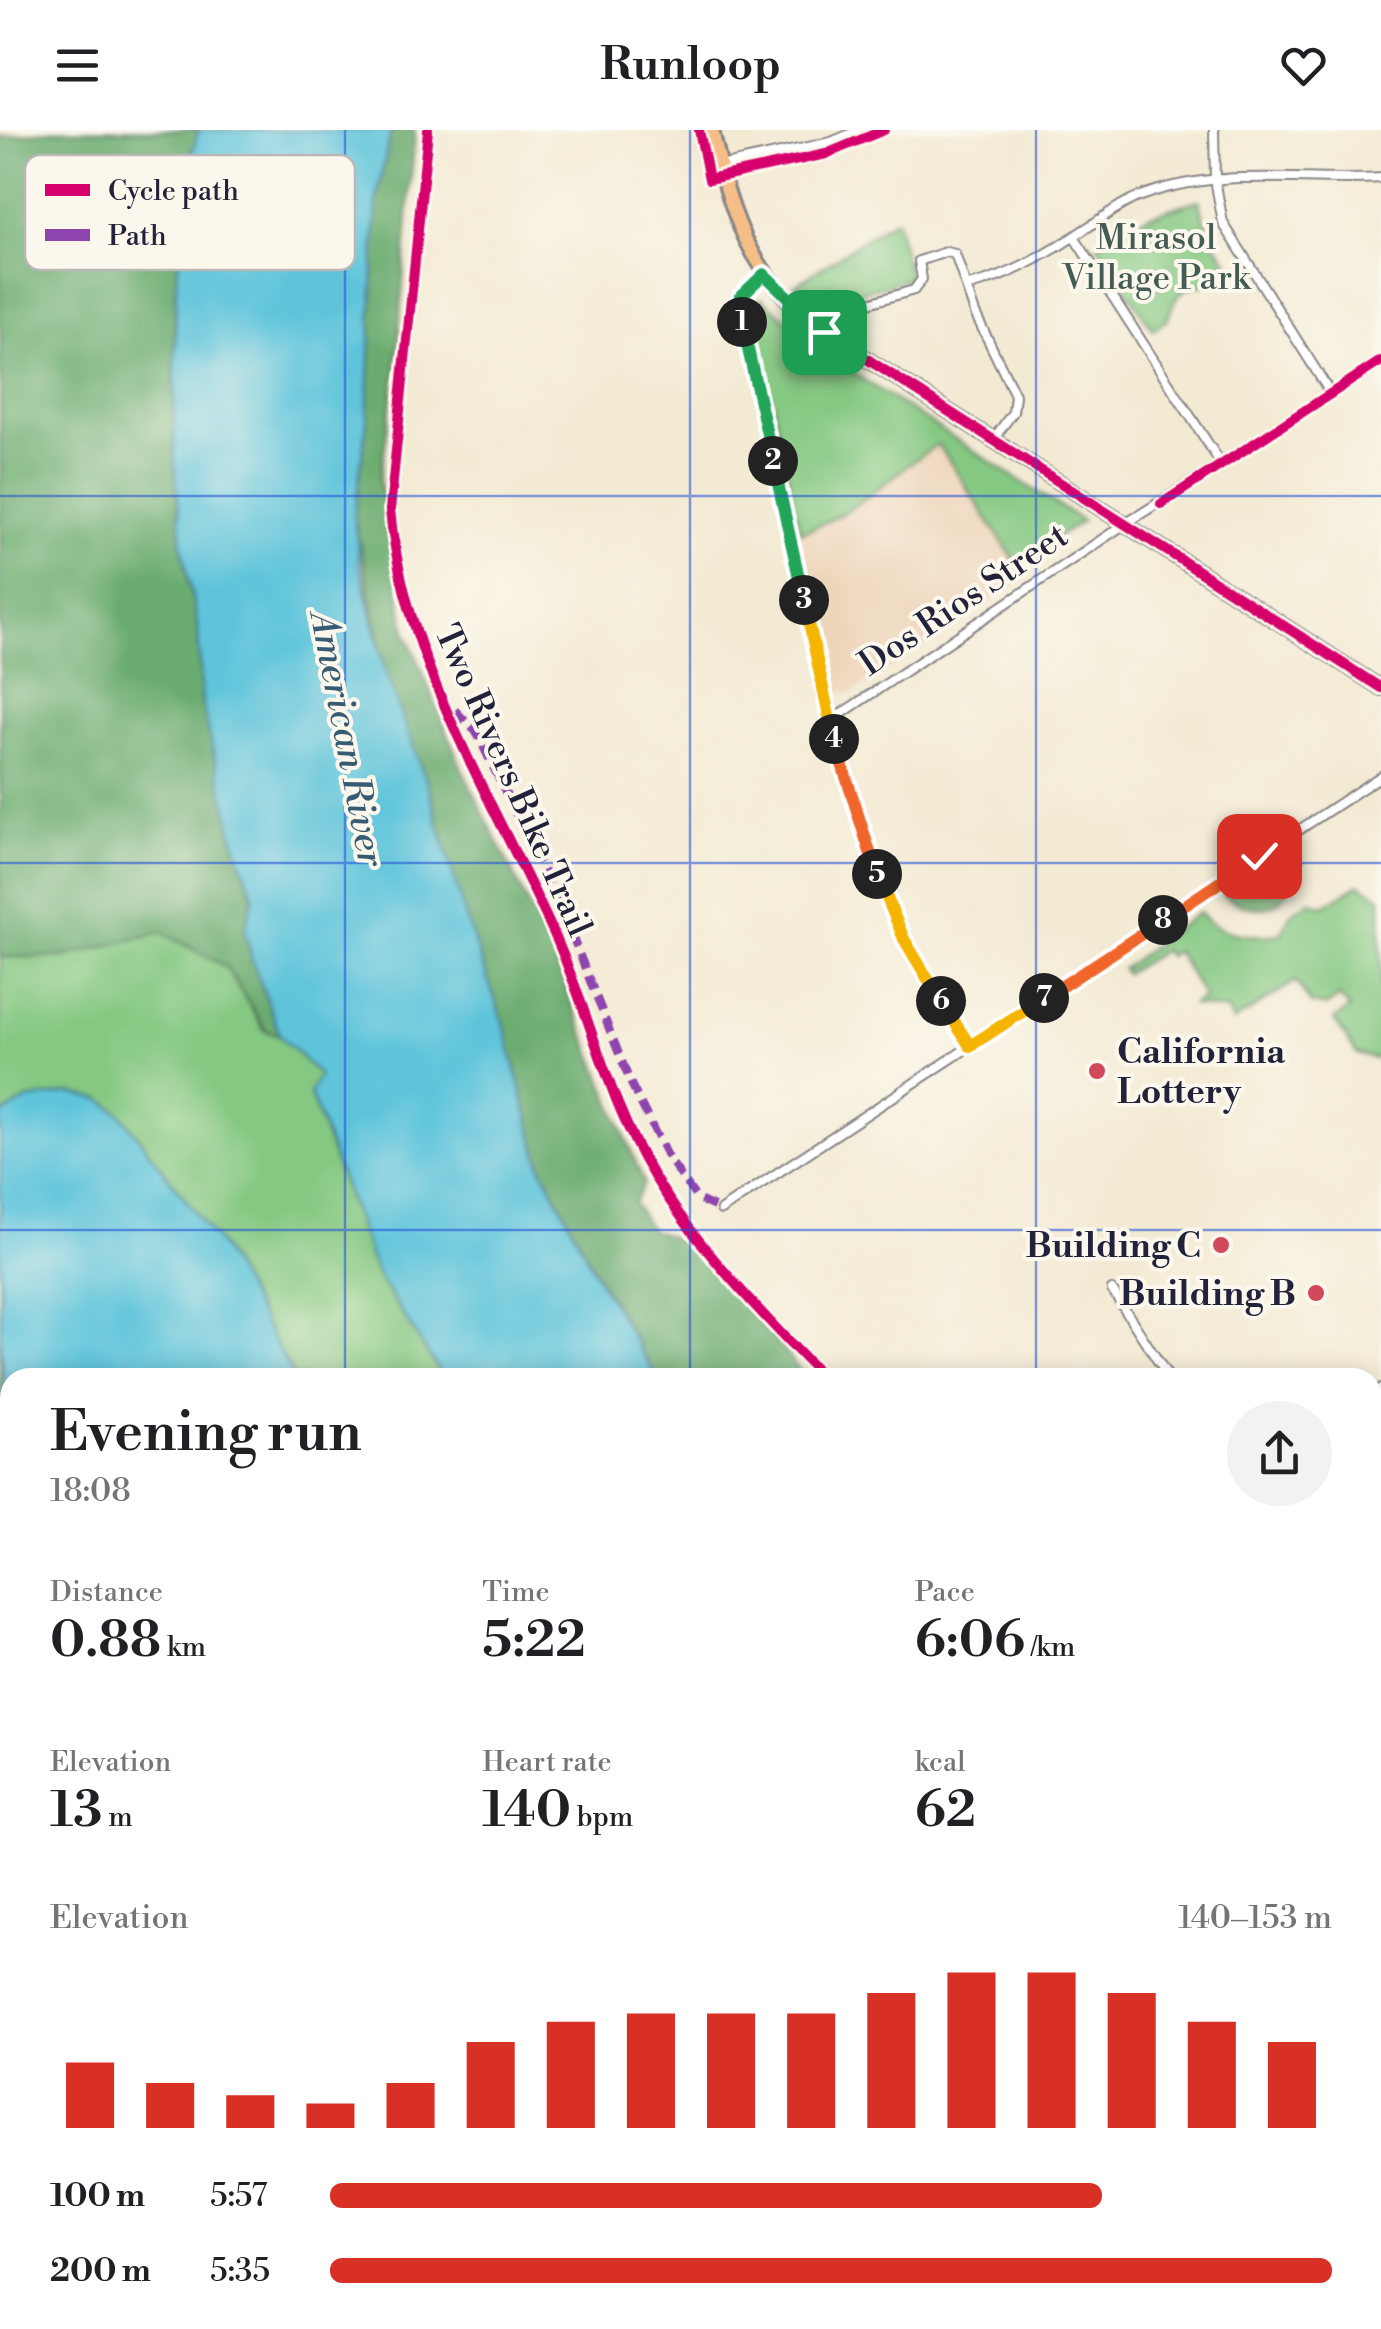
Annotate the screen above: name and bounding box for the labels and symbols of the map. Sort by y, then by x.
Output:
legend [25,155,355,270]
text: Cycle path [108,174,239,209]
park label: Mirasol Village Park [1061,217,1252,300]
text: Path [108,219,167,254]
pin [782,290,867,375]
pin: 1 [717,297,767,347]
pin: 2 [748,436,798,486]
street label: Dos Rios Street [851,515,1076,686]
pin: 3 [779,575,829,625]
water label: American River [298,604,394,872]
street label: Two Rivers Bike Trail [424,618,601,943]
pin: 4 [809,714,859,764]
pin [1217,814,1302,899]
pin: 5 [852,849,902,899]
pin: 8 [1138,895,1188,945]
pin: 7 [1019,973,1069,1023]
pin: 6 [916,976,966,1026]
place label: California Lottery [1117,1031,1286,1114]
marker: California Lottery [1086,1060,1108,1082]
place label: Building C [1026,1225,1201,1268]
marker: Building C [1210,1234,1232,1256]
place label: Building B [1119,1273,1296,1316]
marker: Building B [1305,1282,1327,1304]

